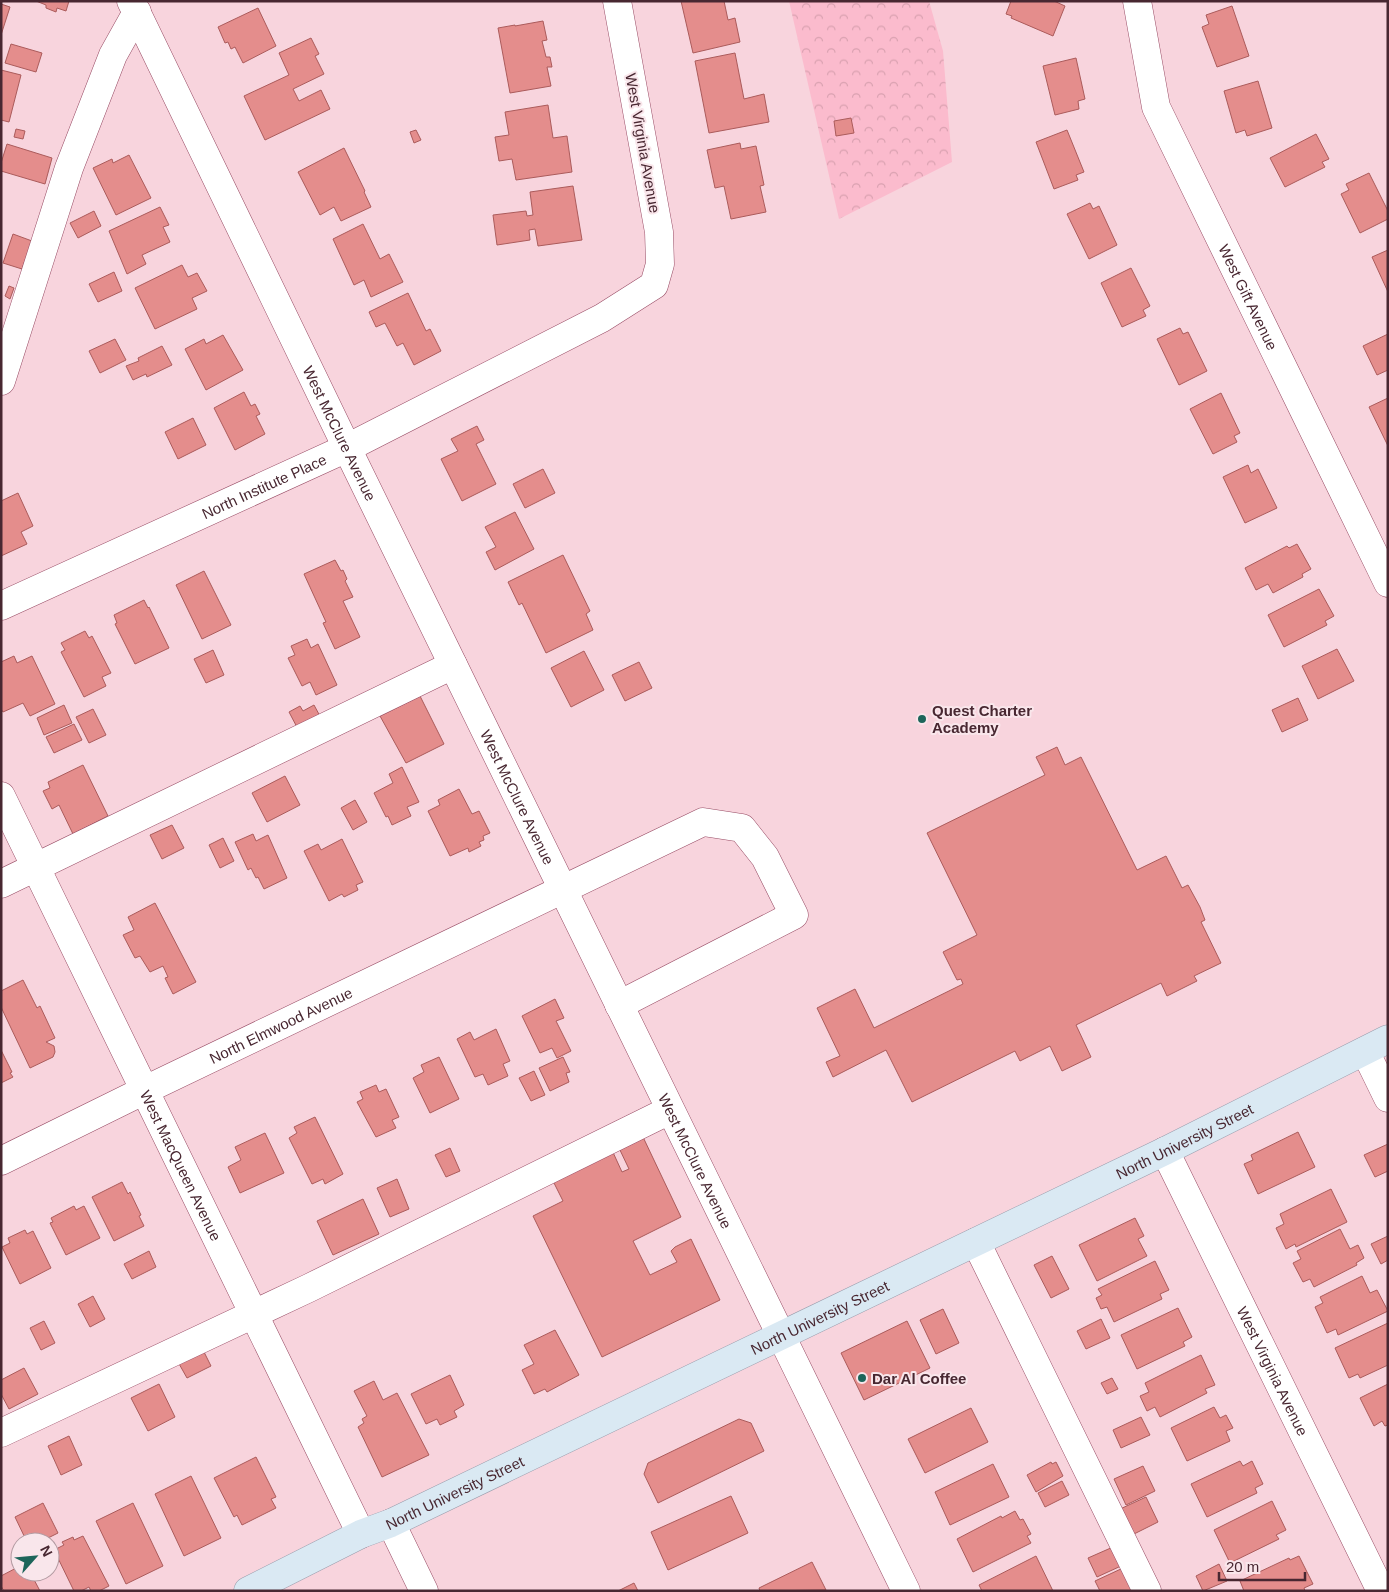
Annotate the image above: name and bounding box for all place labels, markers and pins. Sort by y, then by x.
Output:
place label: Quest Charter Academy [932,702,1032,736]
marker: Quest Charter Academy [916,713,928,725]
place label: Dar Al Coffee [872,1370,966,1387]
marker: Dar Al Coffee [856,1372,868,1384]

